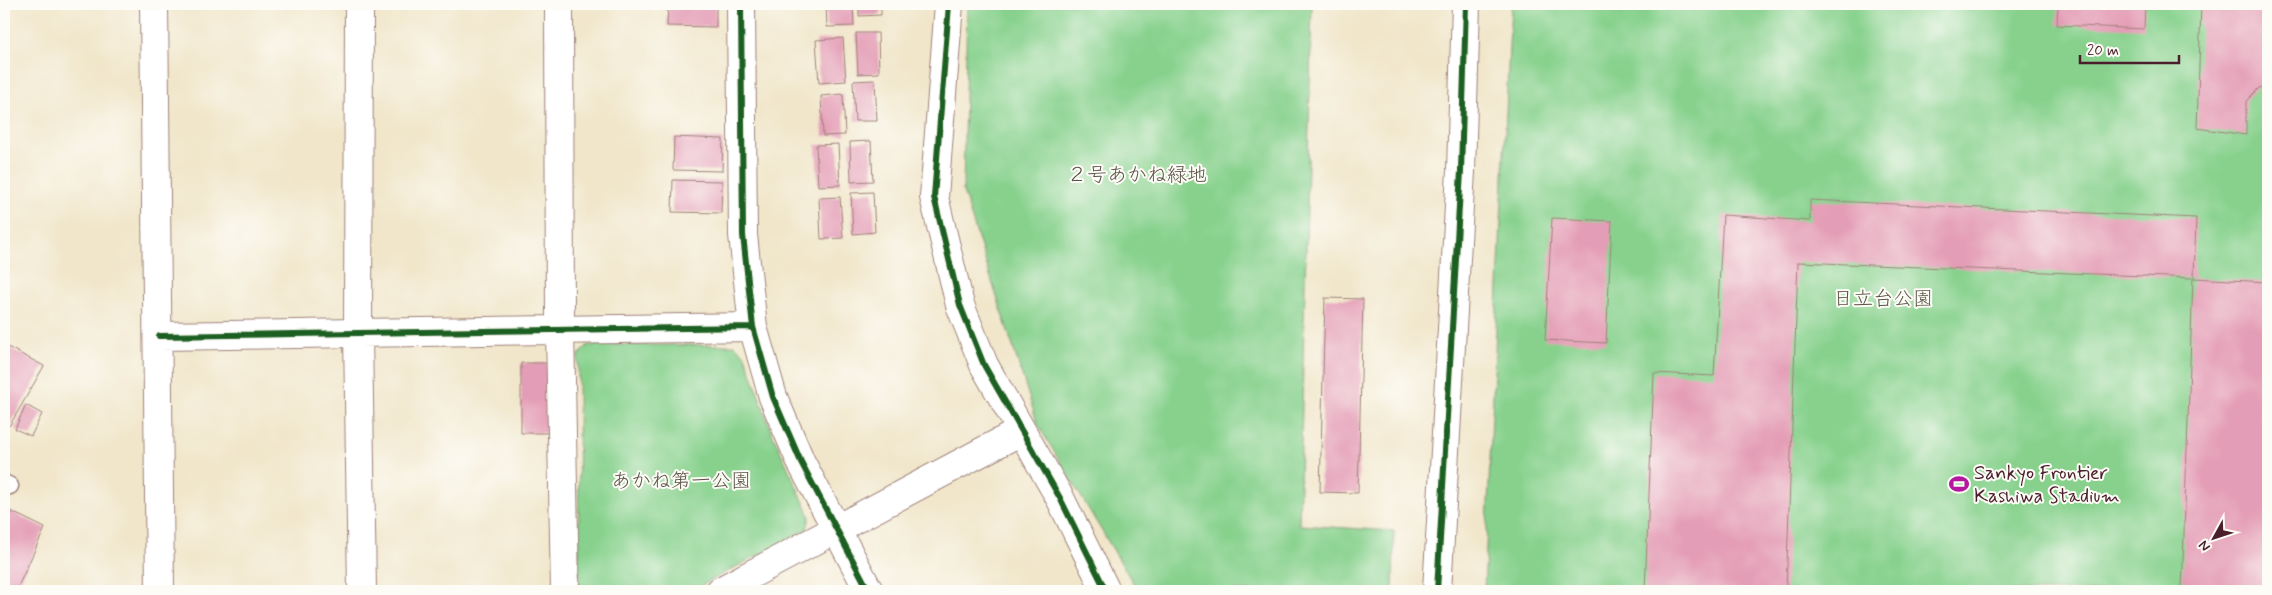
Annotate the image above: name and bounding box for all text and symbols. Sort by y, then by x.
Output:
scale bar [2080,32,2178,64]
text: 20 m [2087,41,2119,61]
park label: ２号あかね緑地 [1067,162,1207,189]
park label: 日立台公園 [1833,286,1933,313]
place label: Sankyo Frontier Kashiwa Stadium [1974,460,2120,510]
park label: あかね第一公園 [611,468,751,495]
sports icon: Sankyo Frontier Kashiwa Stadium [1948,473,1970,495]
north arrow [2190,512,2240,562]
text: N [2195,536,2215,555]

